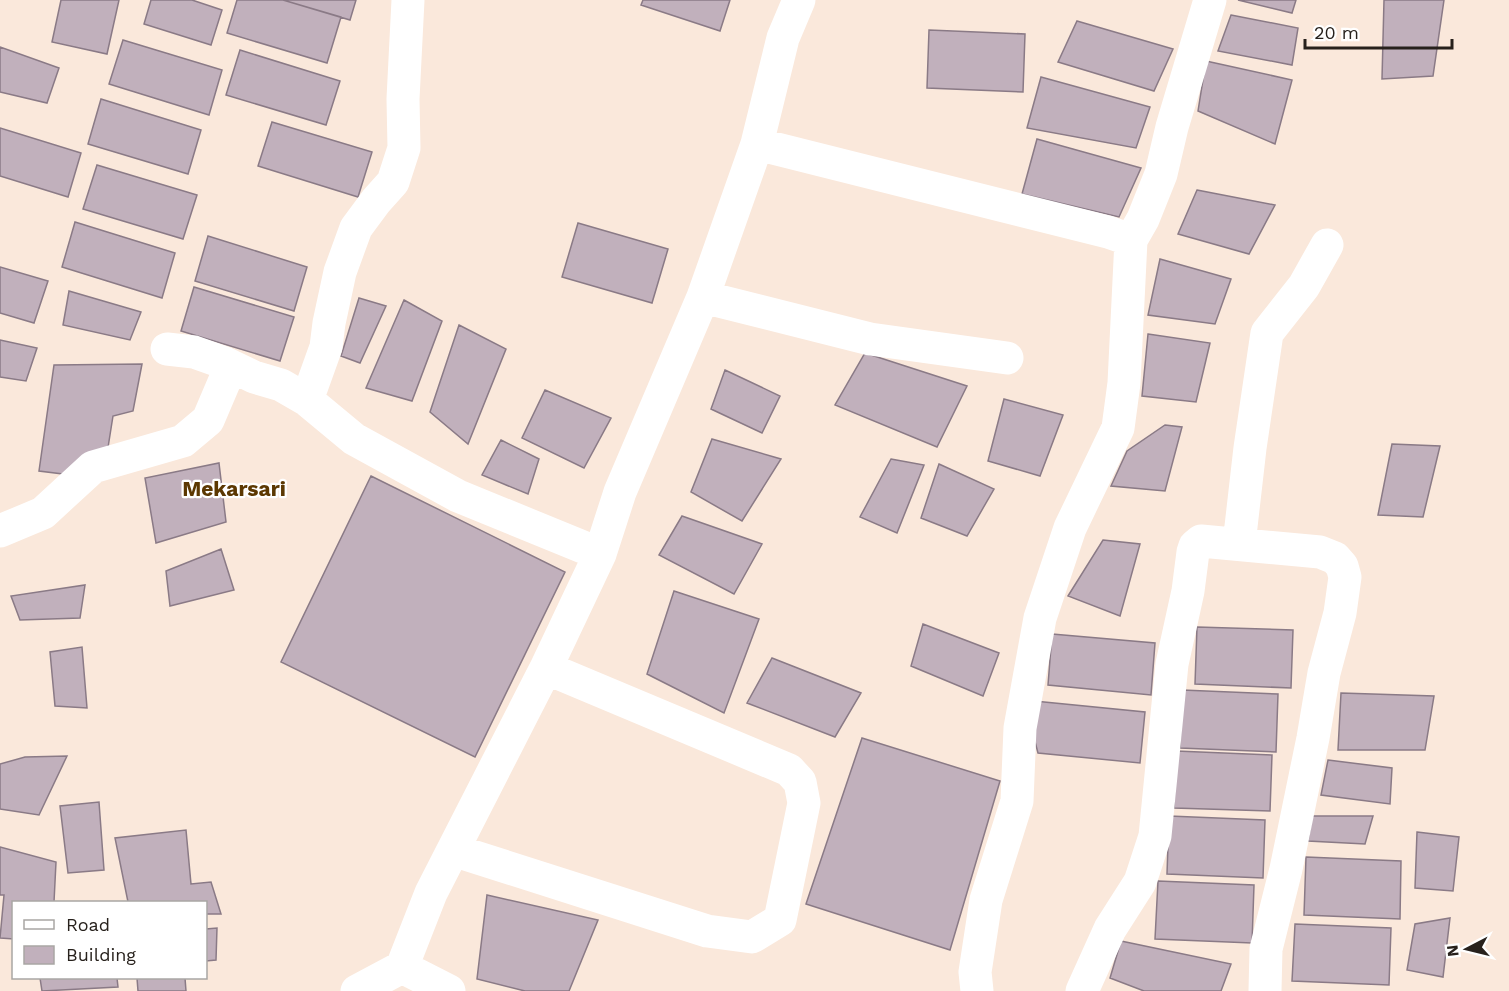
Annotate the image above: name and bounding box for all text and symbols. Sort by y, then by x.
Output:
scale bar [1305,12,1452,50]
text: 20 m [1314,22,1359,43]
district label: Mekarsari [182,476,286,501]
legend [12,901,207,979]
text: Road [66,914,110,935]
north arrow [1437,919,1497,979]
text: Building [66,944,136,965]
text: N [1442,944,1463,958]

